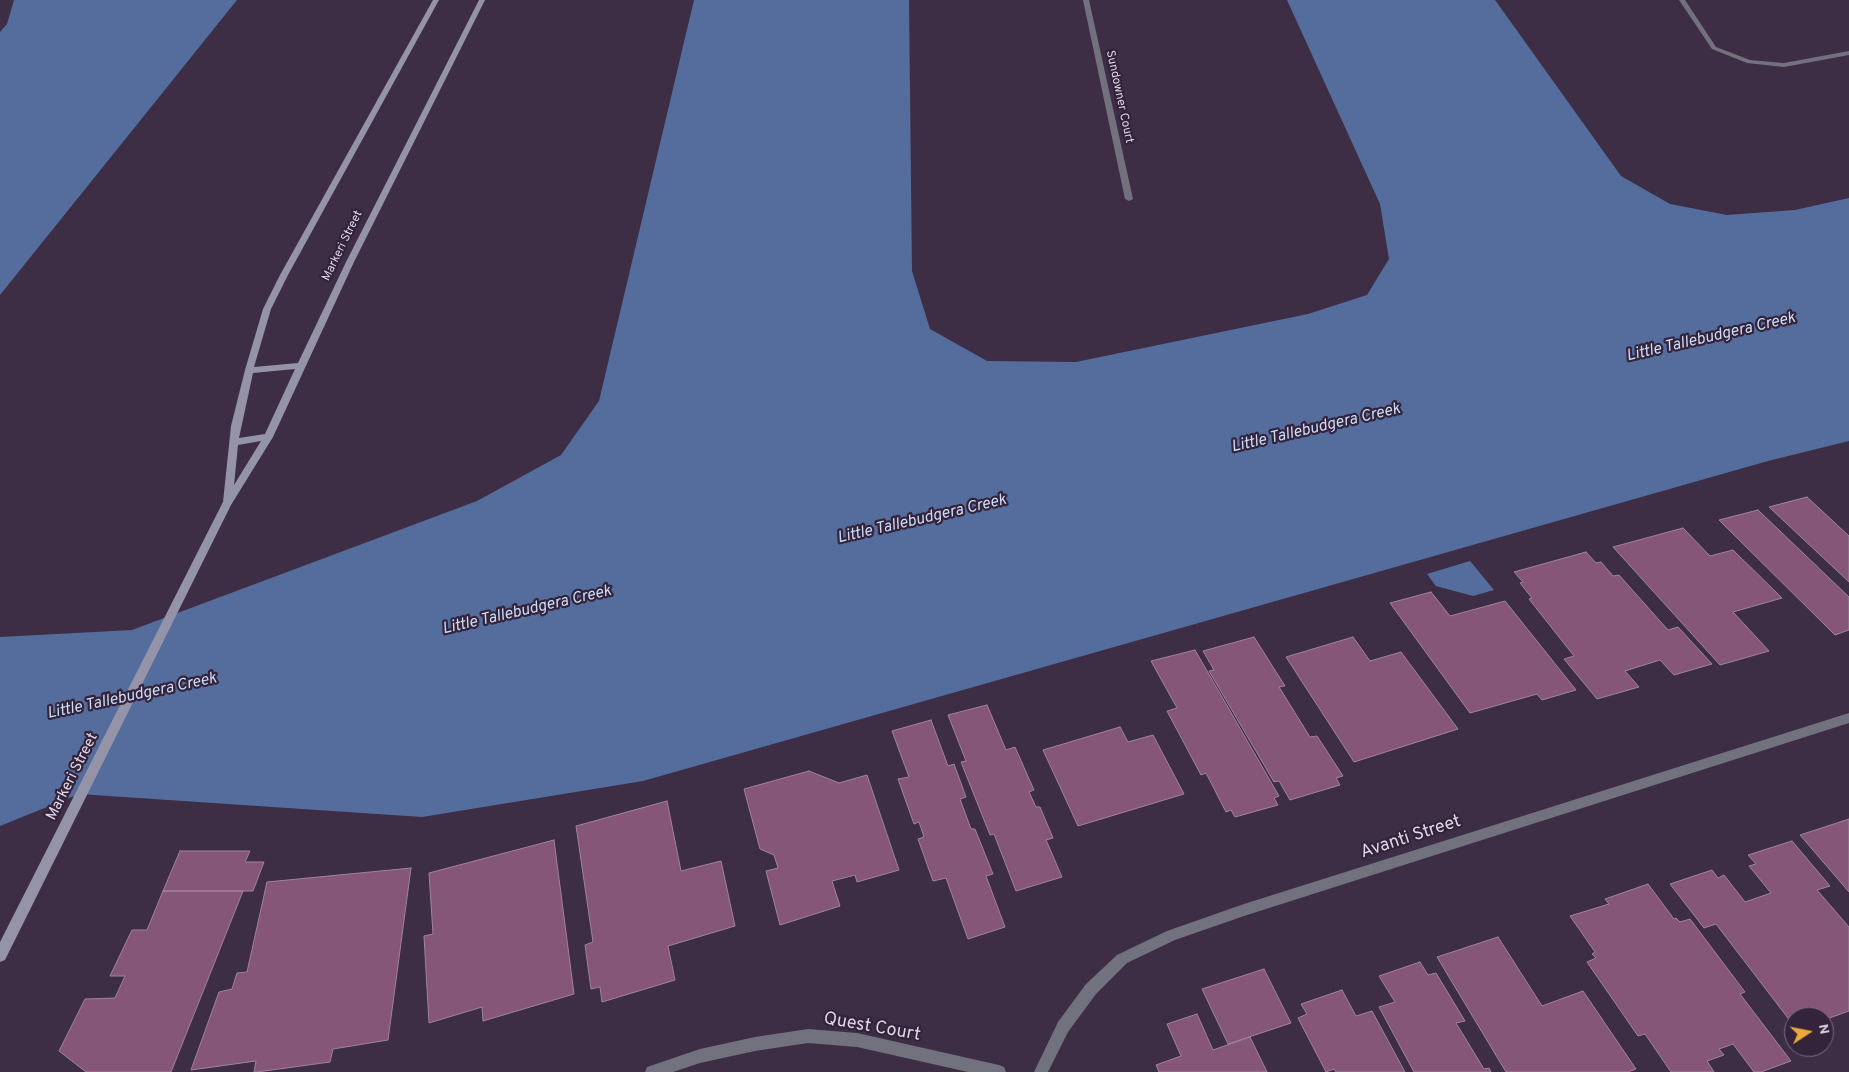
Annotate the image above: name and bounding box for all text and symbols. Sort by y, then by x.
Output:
street label: Sundowner Court [1102,49,1136,145]
street label: Markeri Street [320,208,366,284]
water label: Little Tallebudgera Creek [1625,309,1797,367]
water label: Little Tallebudgera Creek [1230,400,1402,458]
water label: Little Tallebudgera Creek [836,491,1008,549]
water label: Little Tallebudgera Creek [441,582,613,640]
water label: Little Tallebudgera Creek [46,670,218,724]
street label: Markeri Street [43,730,103,824]
street label: Avanti Street [1358,812,1464,864]
north arrow [1784,1007,1834,1057]
street label: Quest Court [822,1009,922,1047]
text: N [1814,1023,1833,1036]

